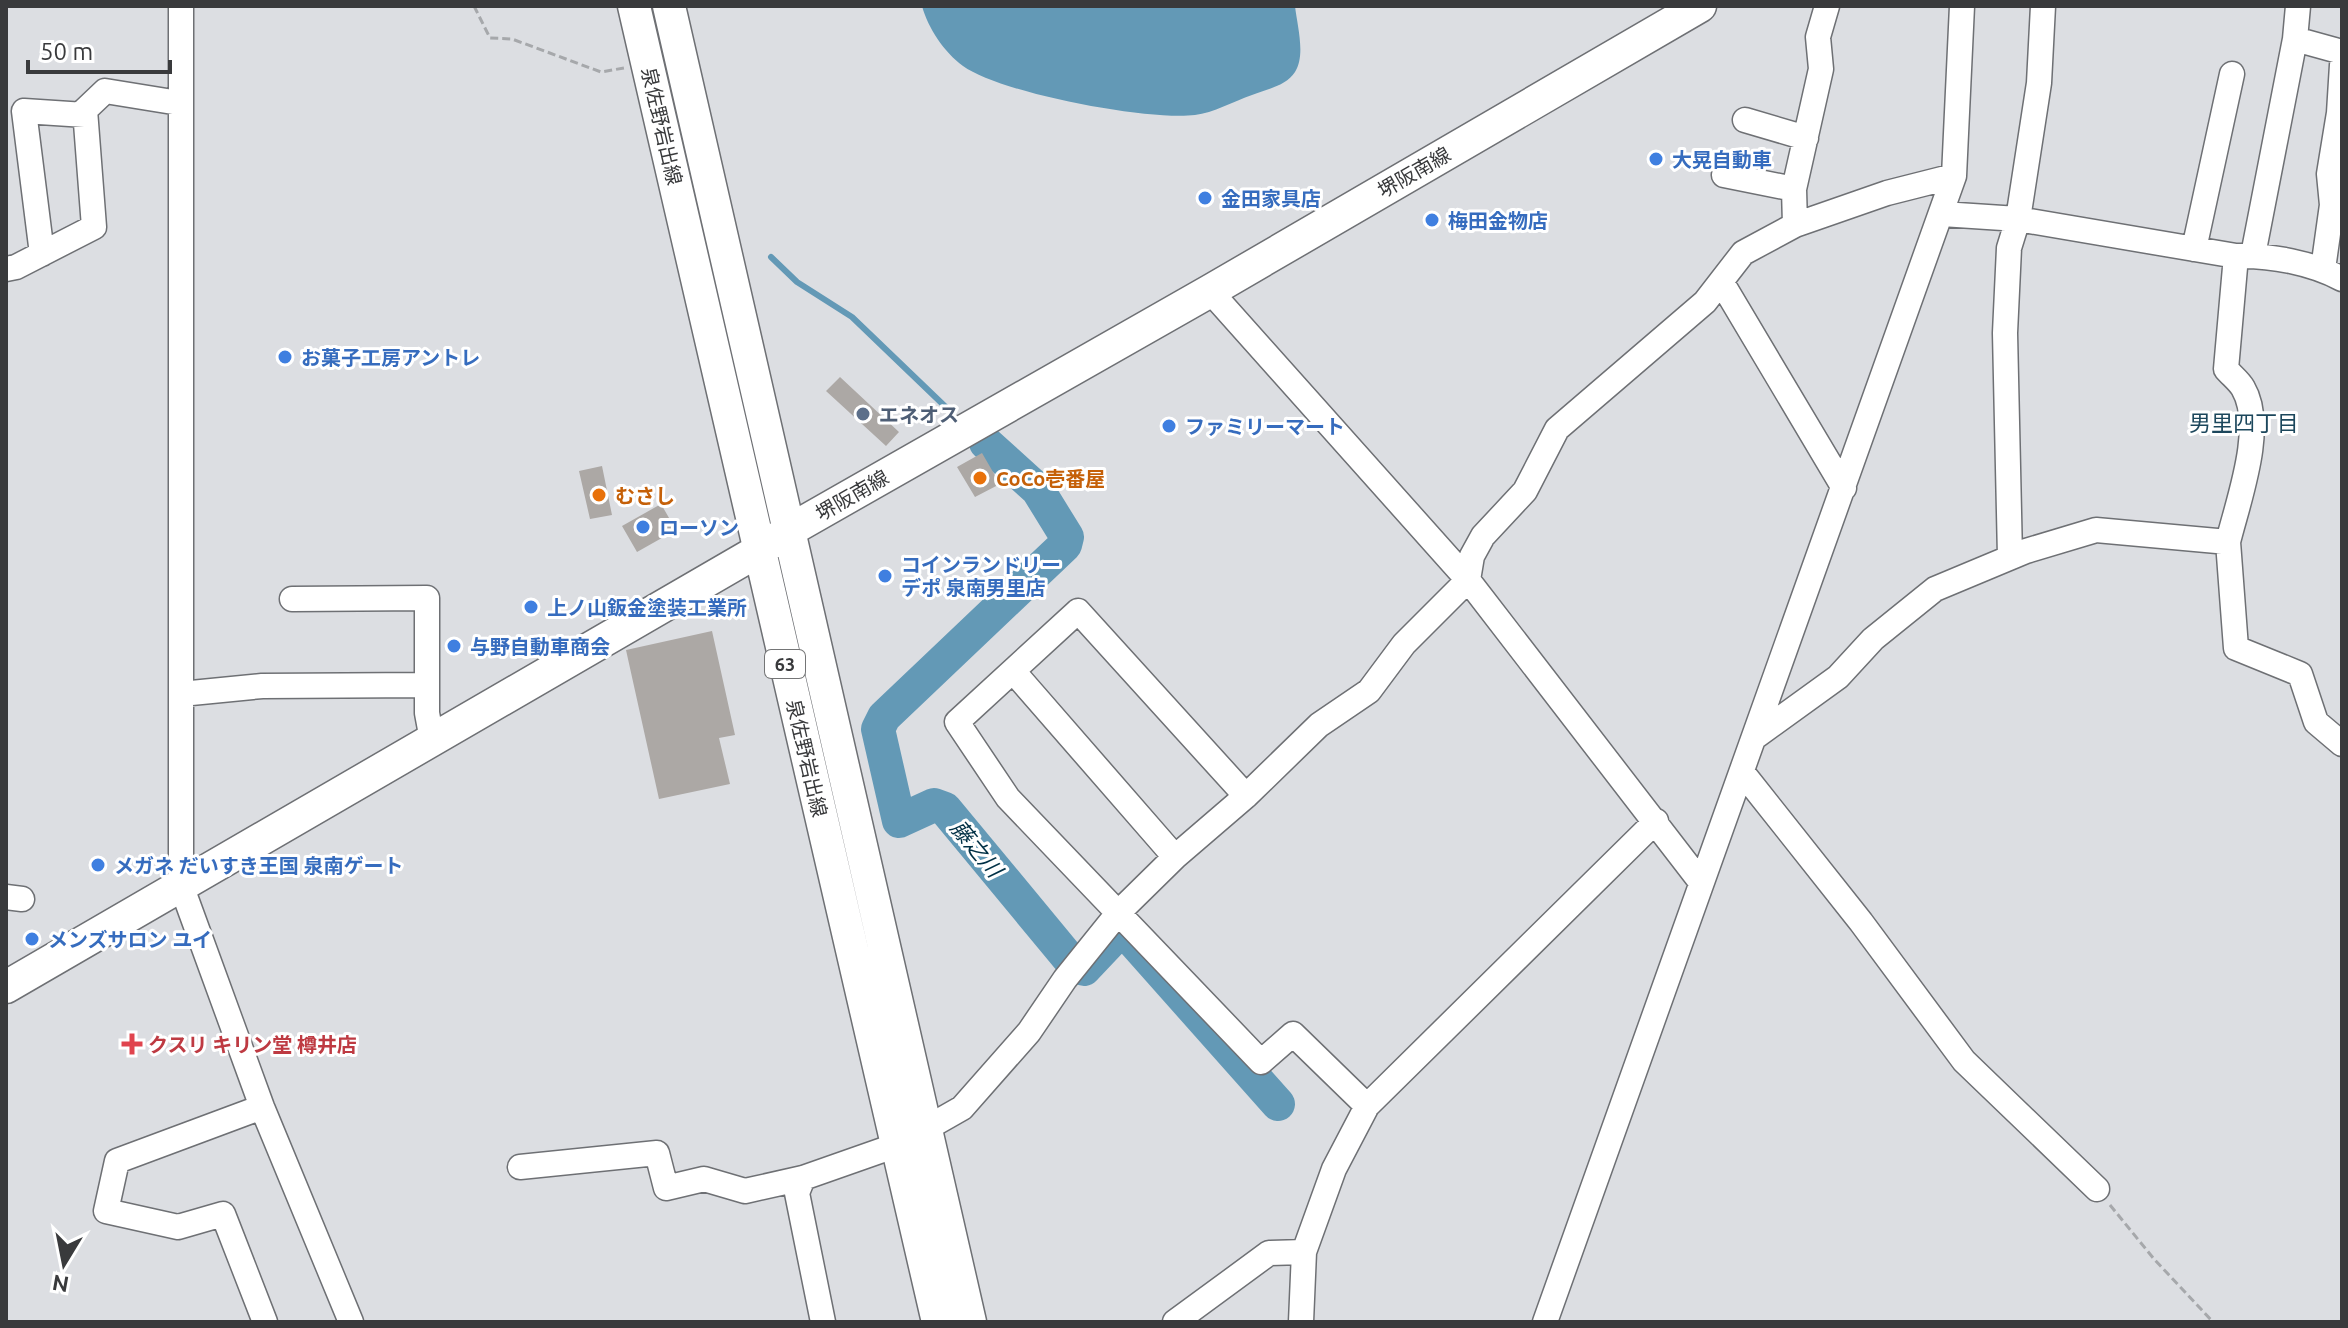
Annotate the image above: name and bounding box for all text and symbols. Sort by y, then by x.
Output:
scale bar [28,24,170,74]
text: 50 m [40,38,93,65]
street label: 泉佐野岩出線 [637,65,687,187]
street label: 堺阪南線 [1374,142,1454,202]
place label: 大晃自動車 [1672,148,1772,171]
marker: 大晃自動車 [1647,150,1665,168]
place label: 金田家具店 [1221,187,1321,210]
marker: 金田家具店 [1196,189,1214,207]
place label: 梅田金物店 [1448,209,1548,232]
marker: 梅田金物店 [1423,211,1441,229]
place label: お菓子工房アントレ [301,346,480,369]
marker: お菓子工房アントレ [276,348,294,366]
place label: エネオス [879,403,959,426]
marker: エネオス [854,405,872,423]
district label: 男里四丁目 [2189,410,2299,435]
place label: ファミリーマート [1185,415,1345,438]
marker: ファミリーマート [1160,417,1178,435]
street label: 堺阪南線 [812,465,892,525]
place label: CoCo壱番屋 [996,467,1105,490]
marker: CoCo壱番屋 [971,469,989,487]
place label: むさし [615,484,675,507]
marker: むさし [590,486,608,504]
place label: ローソン [659,516,739,539]
marker: ローソン [634,518,652,536]
place label: コインランドリー デポ 泉南男里店 [901,553,1061,599]
marker: コインランドリー デポ 泉南男里店 [876,567,894,585]
place label: 上ノ山鈑金塗装工業所 [547,596,747,619]
marker: 上ノ山鈑金塗装工業所 [522,598,540,616]
place label: 与野自動車商会 [470,635,610,658]
marker: 与野自動車商会 [445,637,463,655]
road number: 63 [765,650,805,678]
street label: 泉佐野岩出線 [782,697,832,819]
water label: 藤之川 [946,815,1009,883]
place label: メガネ だいすき王国 泉南ゲート [114,854,403,877]
marker: メガネ だいすき王国 泉南ゲート [89,856,107,874]
place label: メンズサロン ユイ [48,928,212,951]
marker: メンズサロン ユイ [23,930,41,948]
place label: クスリ キリン堂 樽井店 [148,1033,357,1056]
marker: クスリ キリン堂 樽井店 [123,1035,141,1053]
north arrow [24,1224,104,1304]
text: N [50,1270,71,1298]

